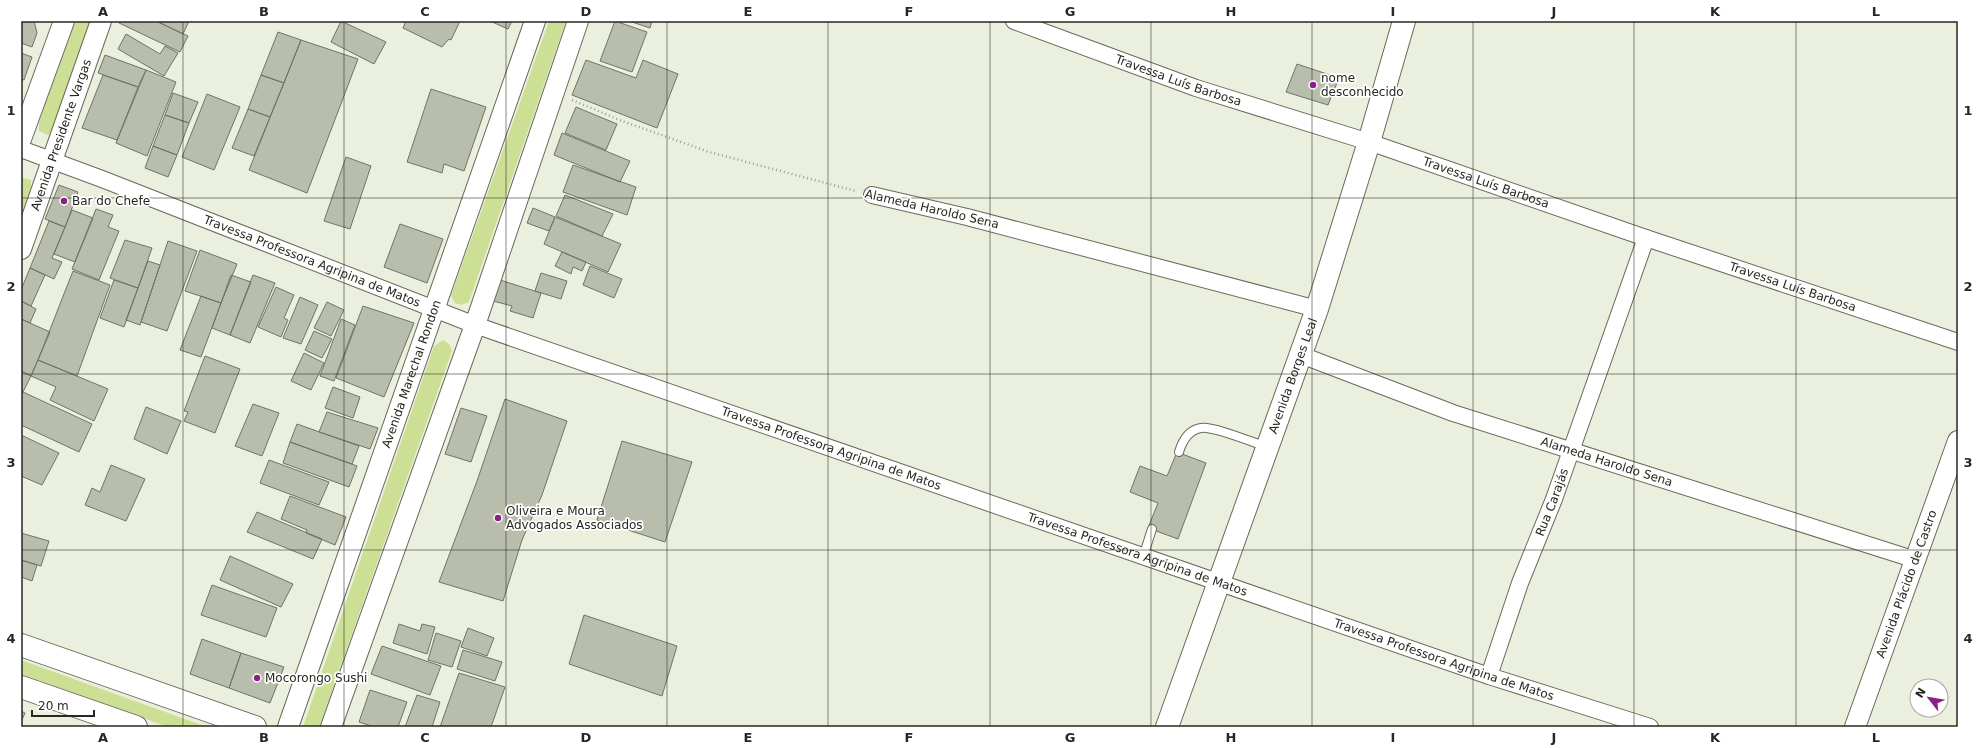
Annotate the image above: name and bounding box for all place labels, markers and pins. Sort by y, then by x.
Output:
place label: nome desconhecido [1321,71,1404,99]
marker: nome desconhecido [1308,80,1318,90]
place label: Bar do Chefe [72,194,150,208]
marker: Bar do Chefe [59,196,69,206]
place label: Oliveira e Moura Advogados Associados [506,504,643,532]
marker: Oliveira e Moura Advogados Associados [493,513,503,523]
place label: Mocorongo Sushi [265,671,367,685]
marker: Mocorongo Sushi [252,673,262,683]

